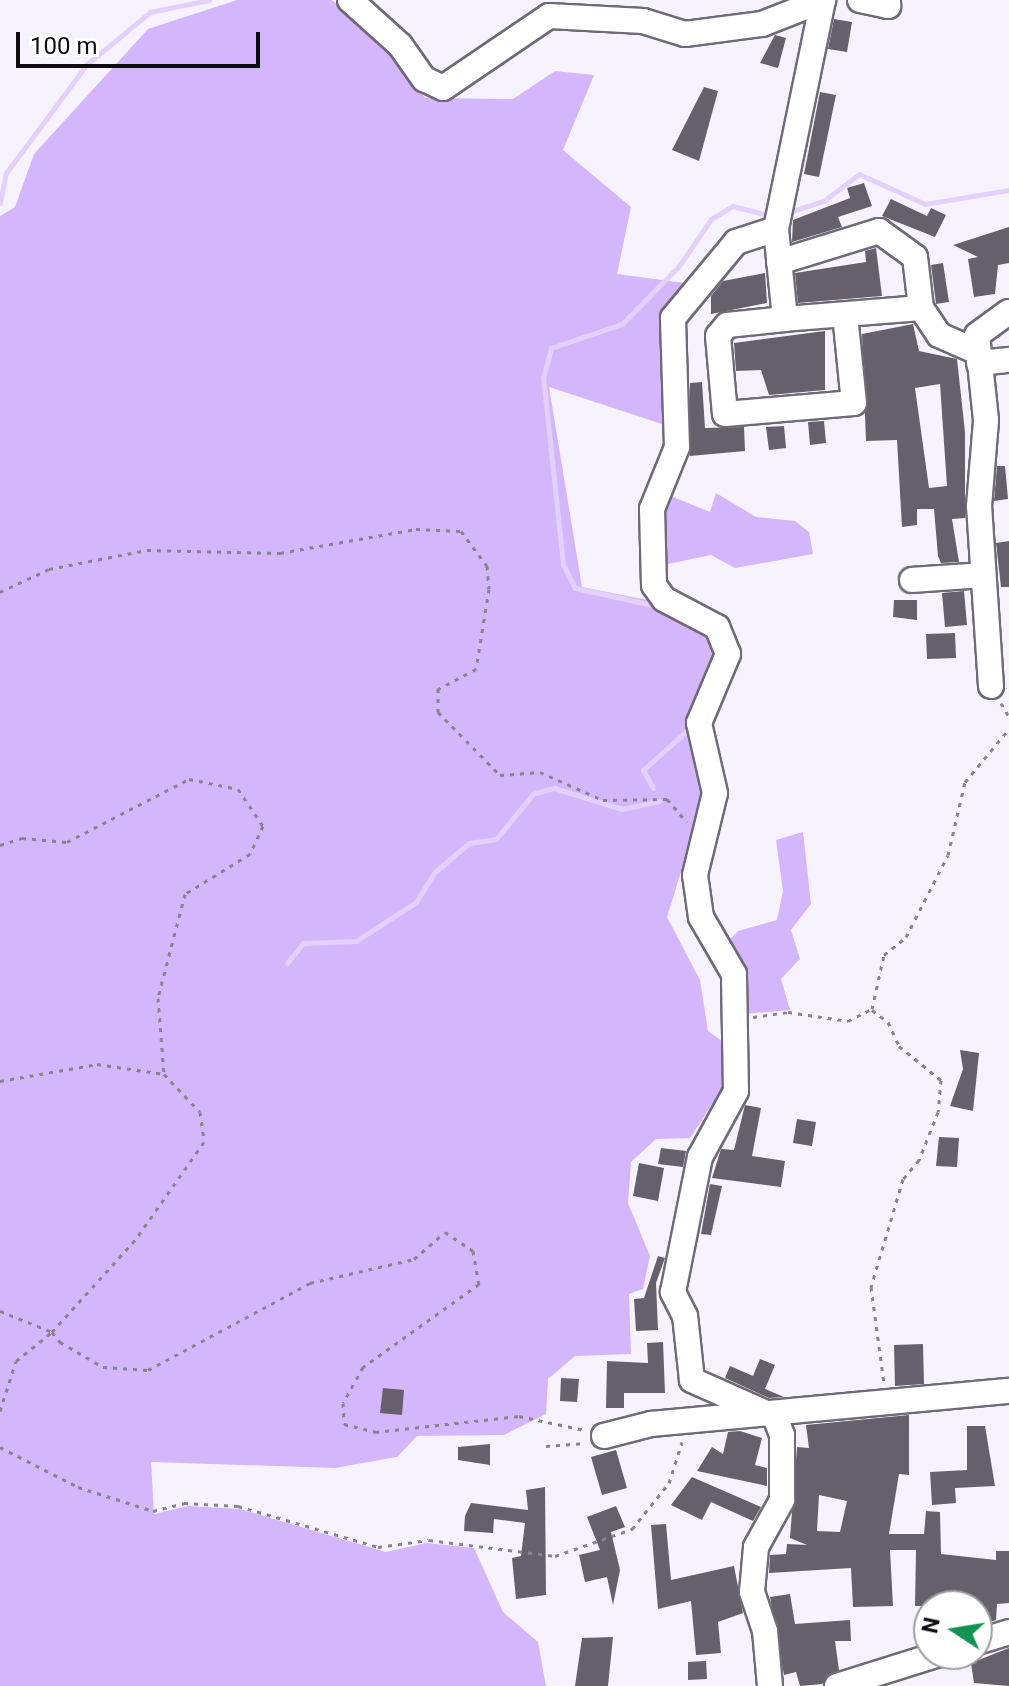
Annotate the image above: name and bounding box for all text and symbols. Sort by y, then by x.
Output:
scale bar [20,16,264,66]
text: 100 m [30,32,97,60]
north arrow [913,1590,993,1670]
text: N [917,1615,945,1636]

